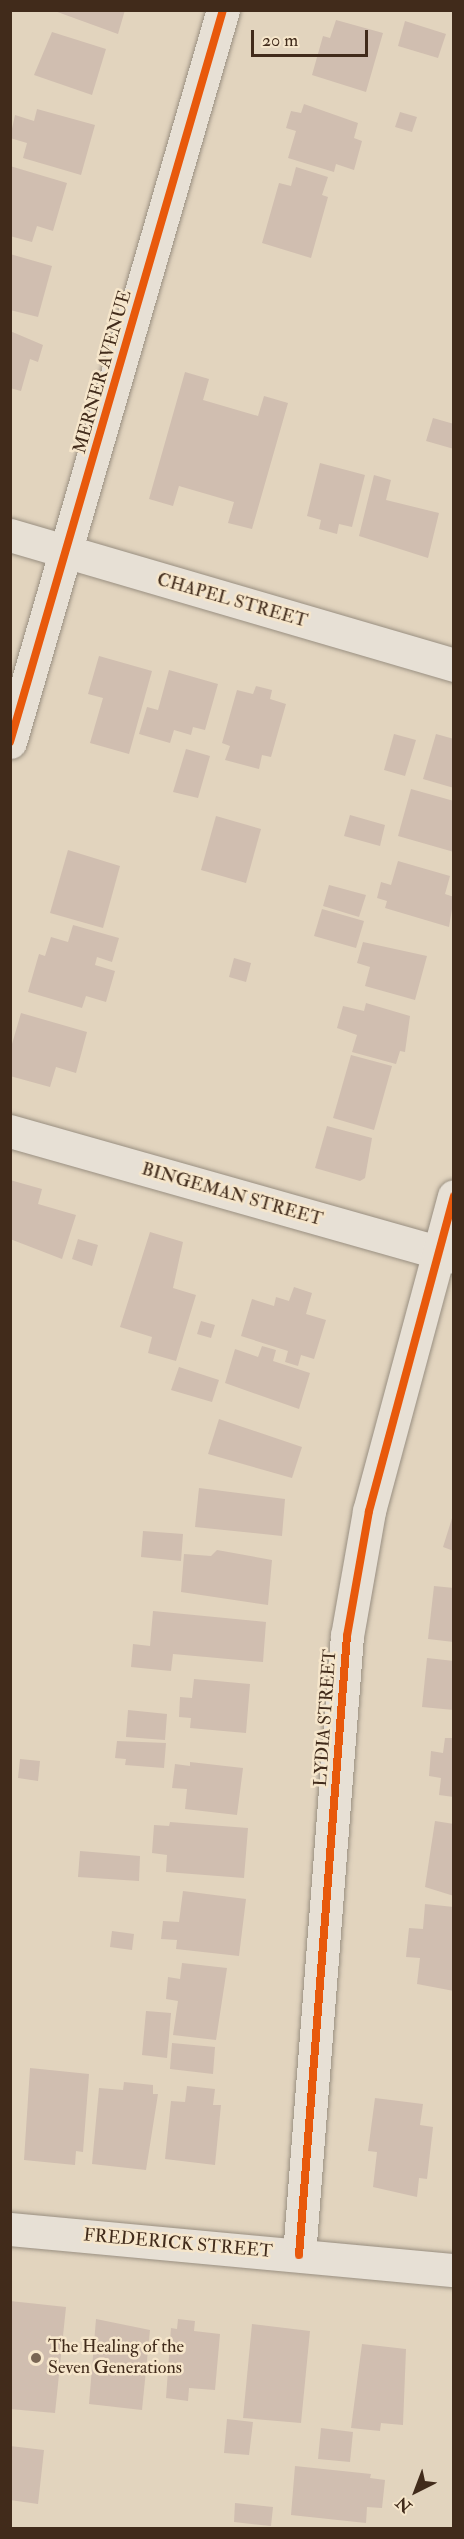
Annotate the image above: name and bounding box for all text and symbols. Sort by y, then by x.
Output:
scale bar [254,18,371,56]
text: 20 m [262,29,298,52]
street label: MERNER AVENUE [69,288,137,456]
street label: CHAPEL STREET [154,569,310,633]
street label: BINGEMAN STREET [139,1159,325,1231]
street label: LYDIA STREET [310,1649,342,1787]
street label: FREDERICK STREET [83,2225,273,2263]
place label: The Healing of the Seven Generations [48,2337,184,2380]
marker: The Healing of the Seven Generations [29,2351,43,2365]
north arrow [386,2461,446,2521]
text: N [392,2492,416,2517]

